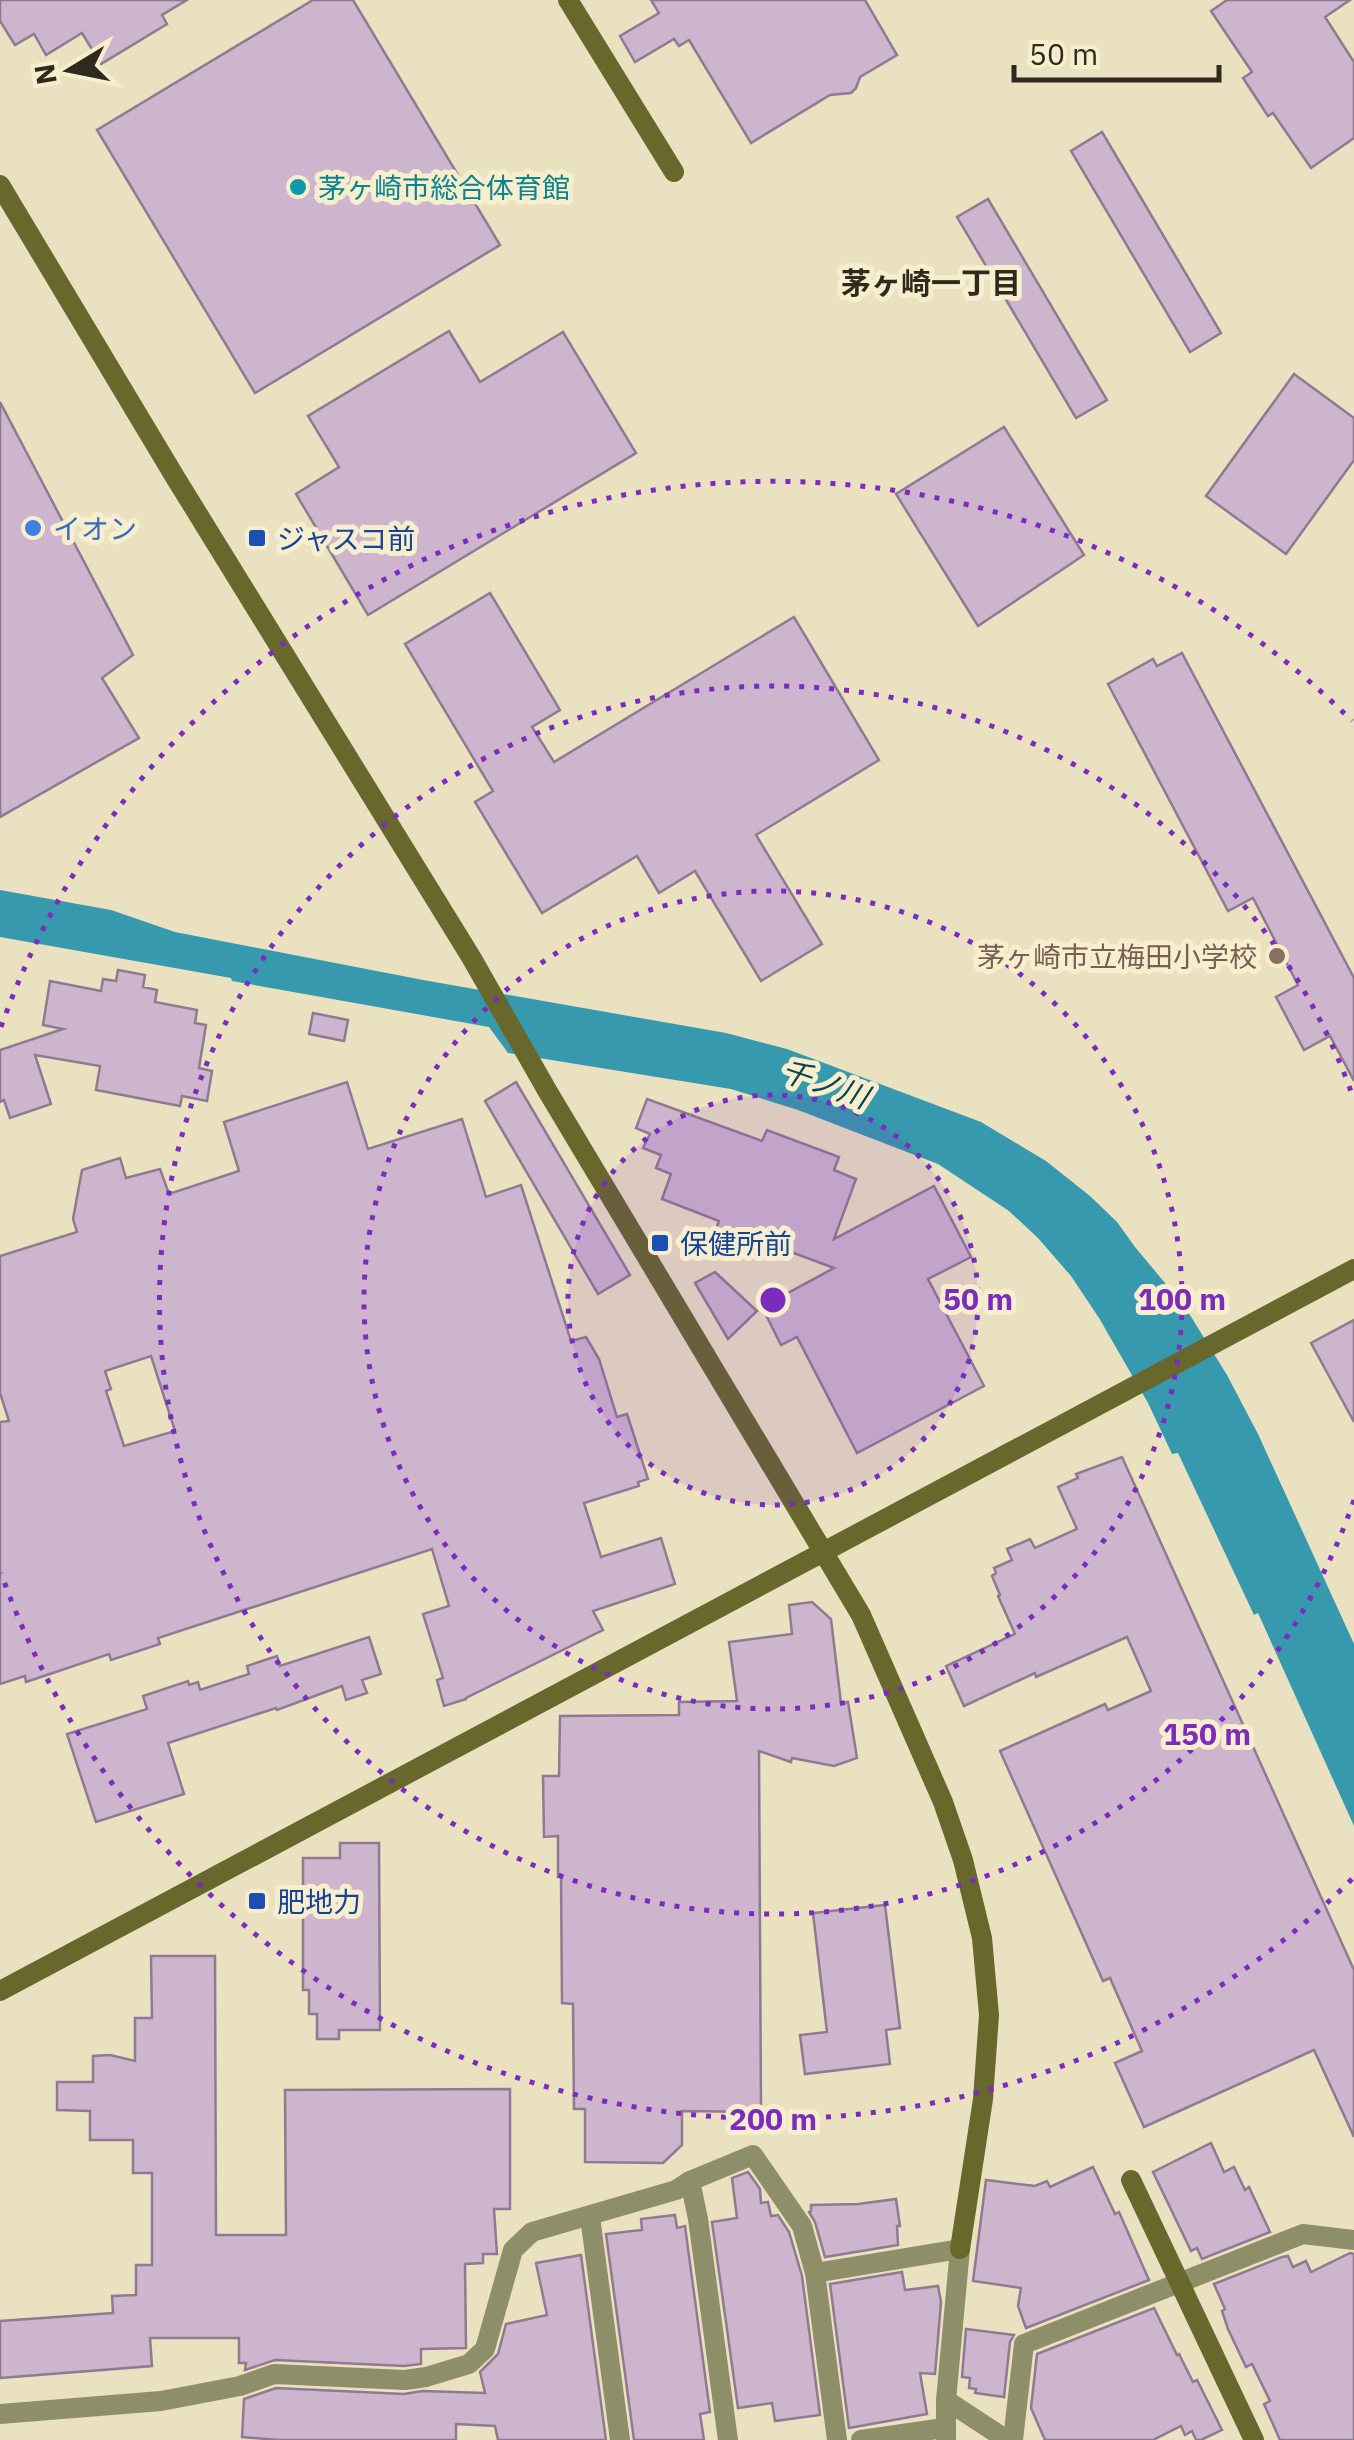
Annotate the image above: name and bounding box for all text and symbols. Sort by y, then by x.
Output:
north arrow [20,20,120,120]
scale bar [1014,20,1219,82]
text: 50 m [1029,34,1098,73]
text: N [25,61,65,88]
place label: 茅ヶ崎市総合体育館 [318,169,570,206]
marker: 茅ヶ崎市総合体育館 [287,176,309,198]
district label: 茅ヶ崎一丁目 [841,263,1021,302]
place label: イオン [53,510,137,547]
marker: イオン [22,517,44,539]
place label: ジャスコ前 [277,520,416,557]
marker: ジャスコ前 [246,527,268,549]
place label: 茅ヶ崎市立梅田小学校 [977,938,1257,975]
marker: 茅ヶ崎市立梅田小学校 [1266,945,1288,967]
water label: 千ノ川 [776,1050,877,1117]
place label: 保健所前 [680,1225,792,1262]
marker: 保健所前 [649,1232,671,1254]
text: 50 m [943,1279,1013,1318]
text: 100 m [1138,1279,1226,1318]
centre of rings [755,1282,791,1318]
text: 150 m [1163,1714,1251,1753]
place label: 肥地力 [277,1883,361,1920]
marker: 肥地力 [246,1890,268,1912]
text: 200 m [729,2099,817,2138]

